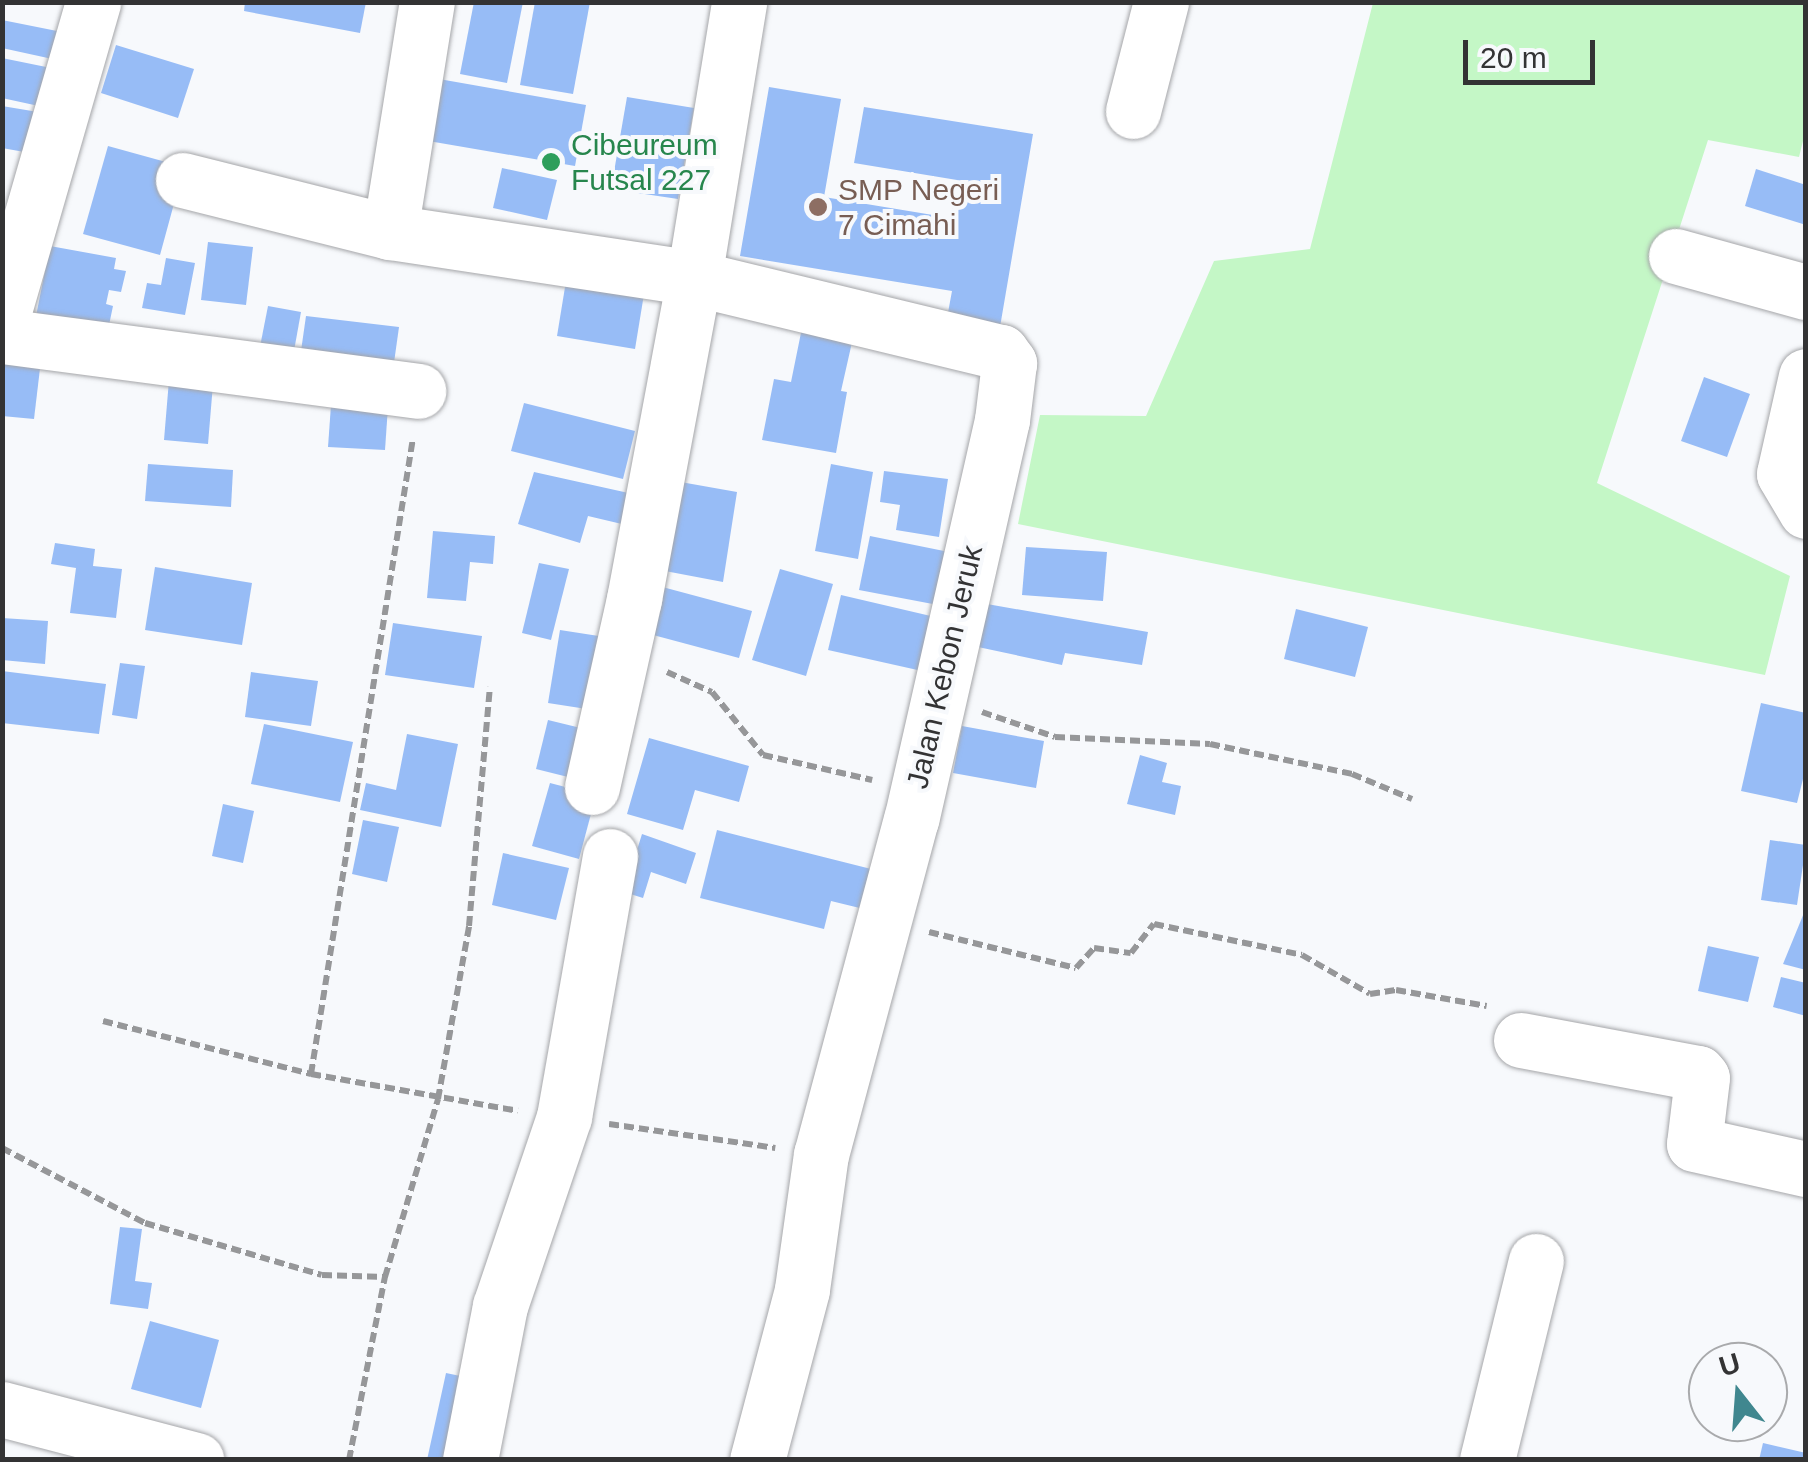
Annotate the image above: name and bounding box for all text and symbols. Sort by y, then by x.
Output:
scale bar [1468,20,1600,82]
text: 20 m [1480,41,1547,74]
place label: Cibeureum Futsal 227 [571,127,718,198]
marker: Cibeureum Futsal 227 [540,151,562,173]
place label: SMP Negeri 7 Cimahi [838,172,1000,242]
marker: SMP Negeri 7 Cimahi [807,196,829,218]
street label: Jalan Kebon Jeruk [900,542,990,792]
north arrow [1688,1342,1788,1442]
text: U [1715,1347,1744,1383]

